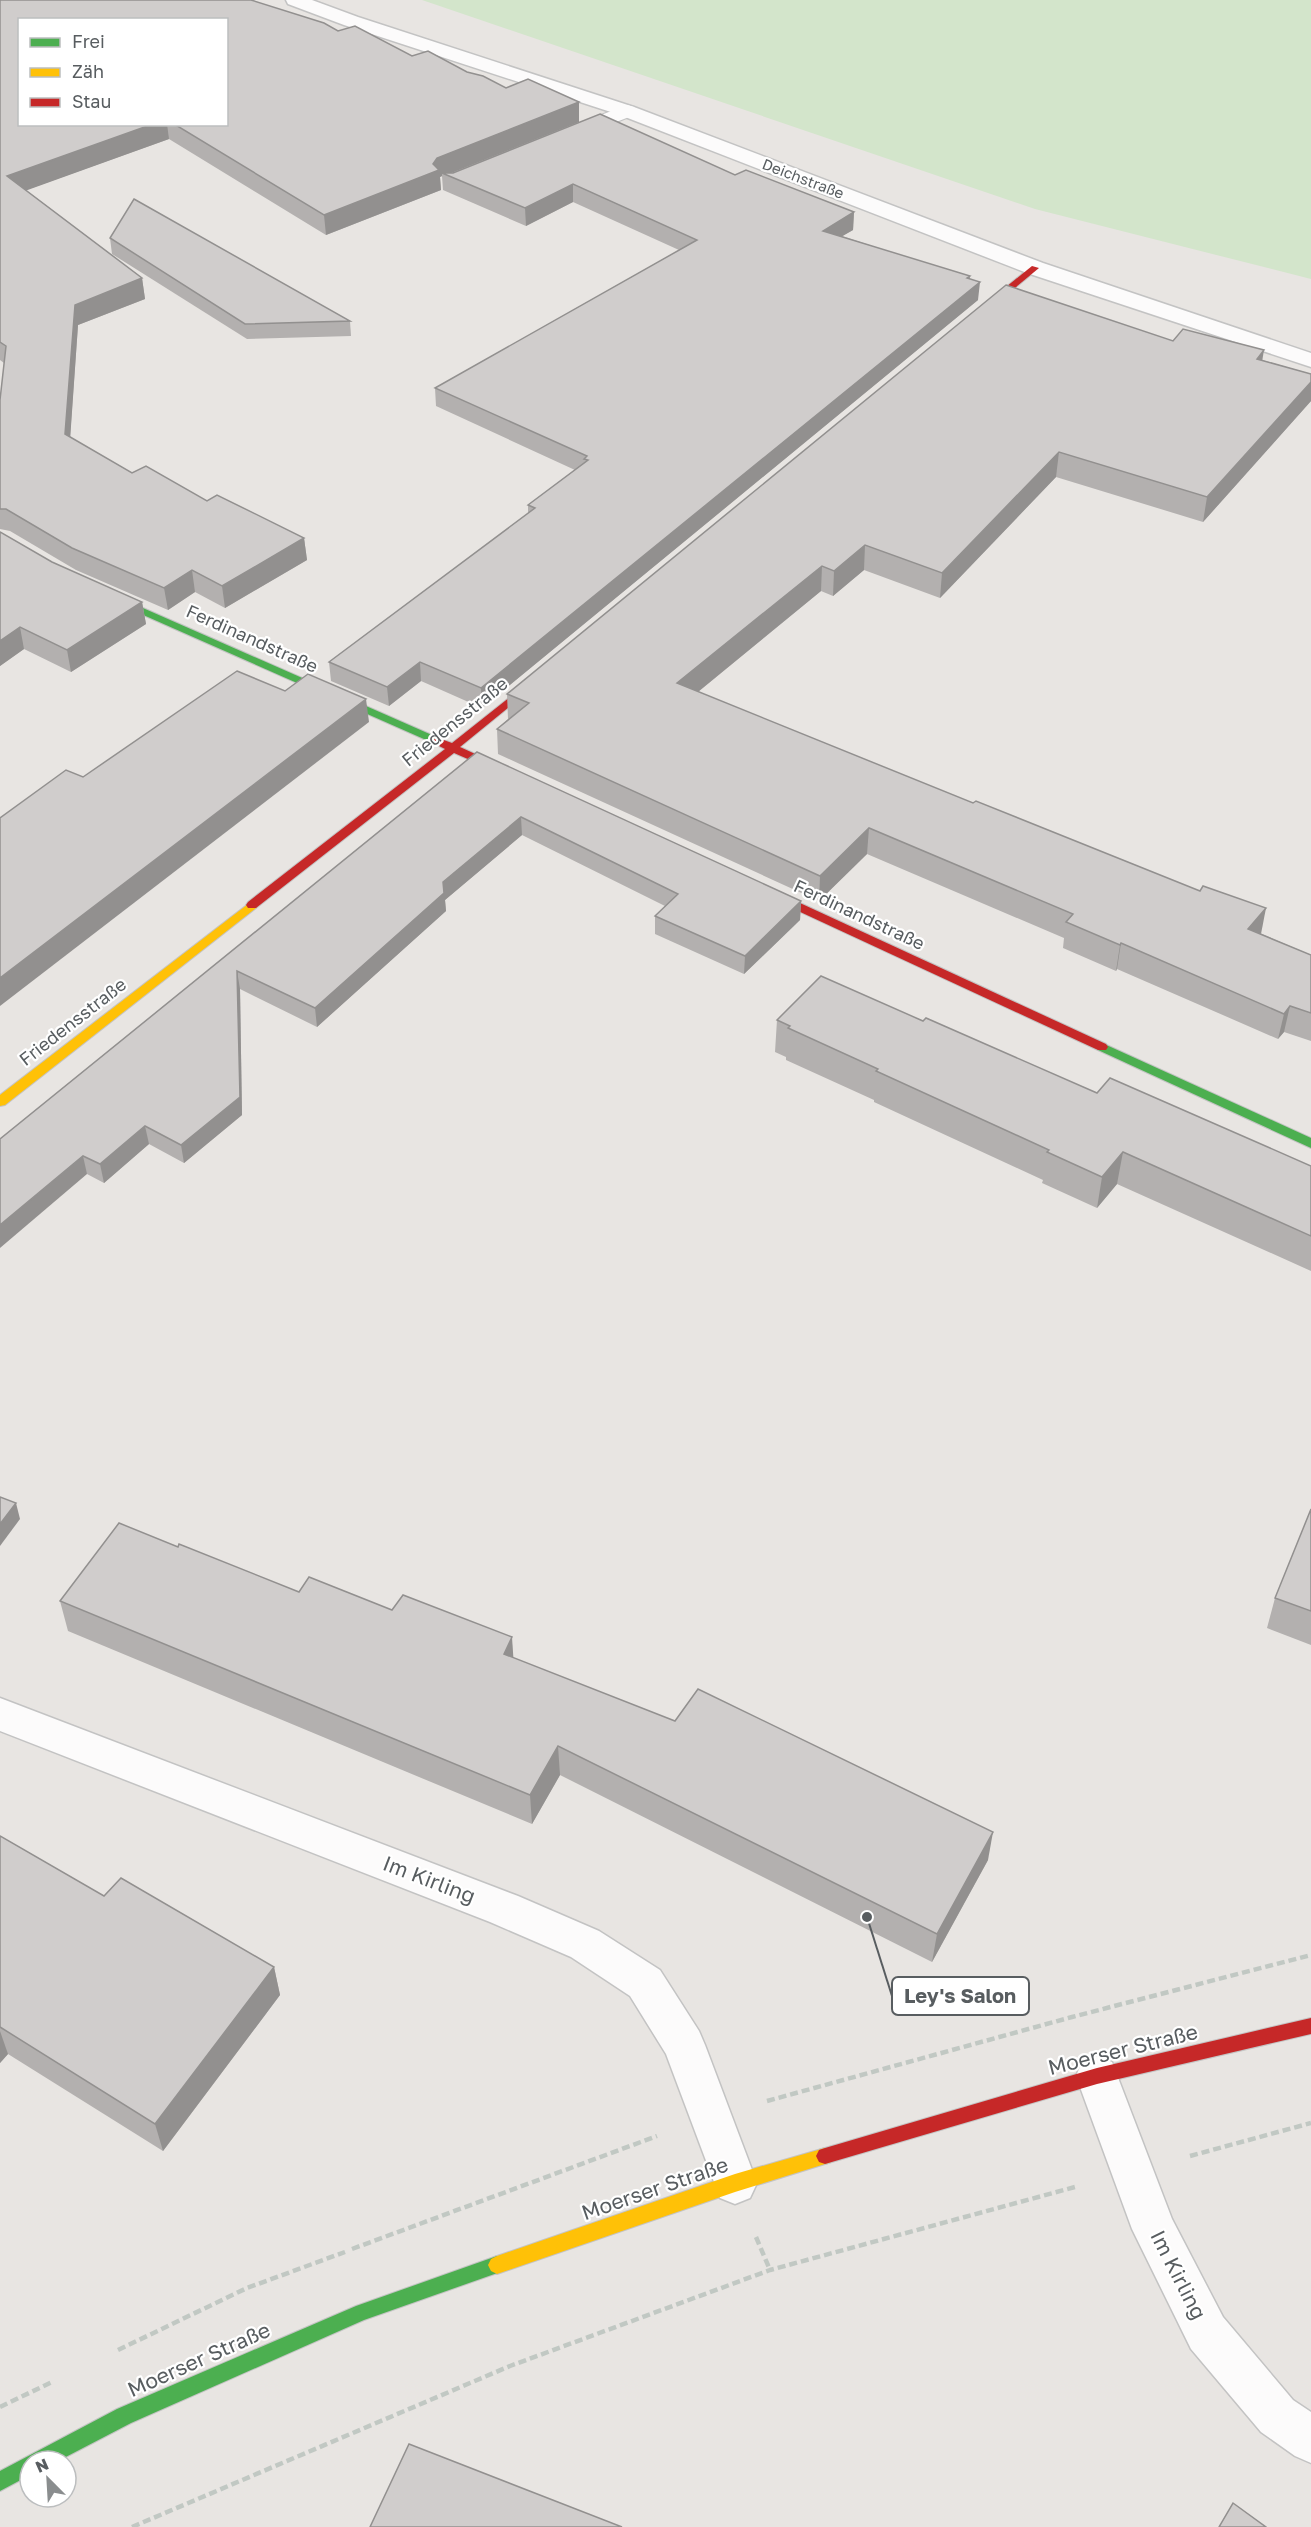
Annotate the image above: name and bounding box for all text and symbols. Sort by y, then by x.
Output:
legend [18,18,228,126]
text: Frei [72,30,105,52]
text: Zäh [72,60,104,82]
text: Stau [72,90,111,112]
street label: Deichstraße [760,154,847,202]
street label: Ferdinandstraße [183,599,322,677]
street label: Friedensstraße [397,672,512,771]
street label: Ferdinandstraße [791,874,928,954]
street label: Friedensstraße [14,973,130,1070]
street label: Im Kirling [379,1850,479,1909]
callout: Ley's Salon [892,1977,1029,2015]
text: Ley's Salon [904,1983,1016,2007]
street label: Moerser Straße [1045,2018,1200,2080]
street label: Moerser Straße [578,2151,731,2225]
street label: Im Kirling [1145,2225,1212,2324]
street label: Moerser Straße [123,2316,274,2402]
north arrow [18,2449,78,2509]
text: N [32,2454,52,2477]

